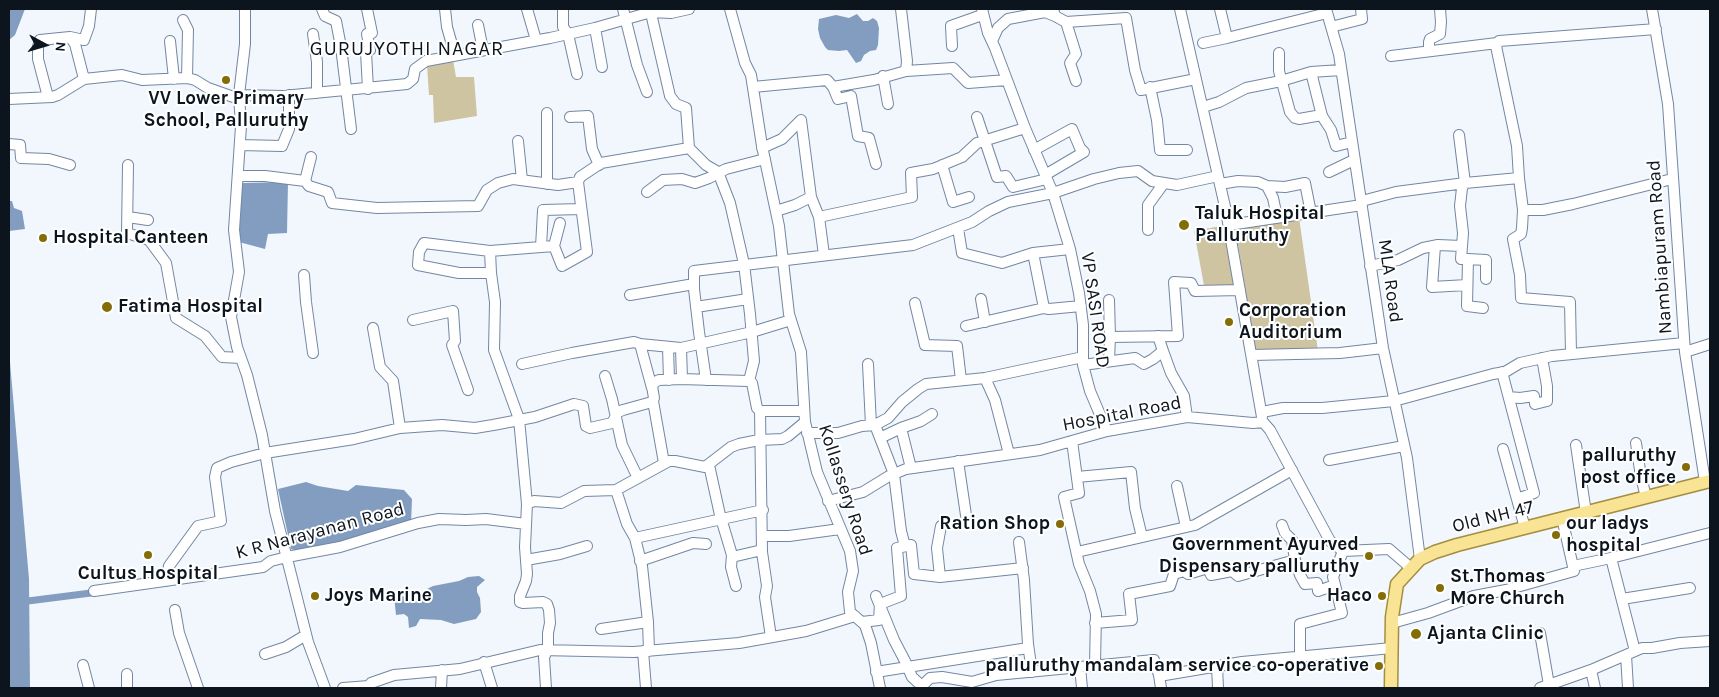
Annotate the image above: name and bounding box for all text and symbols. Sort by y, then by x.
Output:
north arrow [20,20,70,70]
district label: GURUJYOTHI NAGAR [308,37,506,61]
text: N [51,41,69,52]
marker: VV Lower Primary School, Palluruthy [220,74,232,86]
place label: VV Lower Primary School, Palluruthy [144,88,308,132]
street label: Nambiapuram Road [1643,159,1677,335]
place label: Taluk Hospital Palluruthy [1195,203,1325,247]
marker: Taluk Hospital Palluruthy [1177,218,1191,232]
place label: Hospital Canteen [53,227,209,249]
marker: Hospital Canteen [37,232,49,244]
street label: MLA Road [1373,238,1407,324]
street label: VP SASI ROAD [1076,251,1114,369]
place label: Fatima Hospital [118,296,263,318]
marker: Fatima Hospital [100,300,114,314]
place label: Corporation Auditorium [1239,300,1346,344]
marker: Corporation Auditorium [1223,316,1235,328]
street label: Hospital Road [1060,391,1184,437]
street label: Kollassery Road [813,421,877,559]
place label: palluruthy post office [1580,445,1676,489]
marker: palluruthy post office [1680,461,1692,473]
street label: Old NH 47 [1450,496,1536,538]
street label: K R Narayanan Road [233,497,407,565]
place label: Ration Shop [939,513,1050,535]
place label: our ladys hospital [1566,513,1649,557]
marker: Ration Shop [1054,518,1066,530]
marker: our ladys hospital [1550,529,1562,541]
place label: Government Ayurved Dispensary palluruthy [1159,534,1359,578]
marker: Cultus Hospital [142,549,154,561]
marker: Government Ayurved Dispensary palluruthy [1363,550,1375,562]
place label: Cultus Hospital [78,563,218,585]
place label: St.Thomas More Church [1450,566,1565,610]
marker: St.Thomas More Church [1434,582,1446,594]
place label: Joys Marine [325,585,432,607]
place label: Haco [1327,585,1372,607]
marker: Joys Marine [309,590,321,602]
marker: Haco [1376,590,1388,602]
place label: Ajanta Clinic [1427,623,1544,645]
marker: Ajanta Clinic [1409,627,1423,641]
place label: palluruthy mandalam service co-operative [985,655,1369,677]
marker: palluruthy mandalam service co-operative [1373,660,1385,672]

